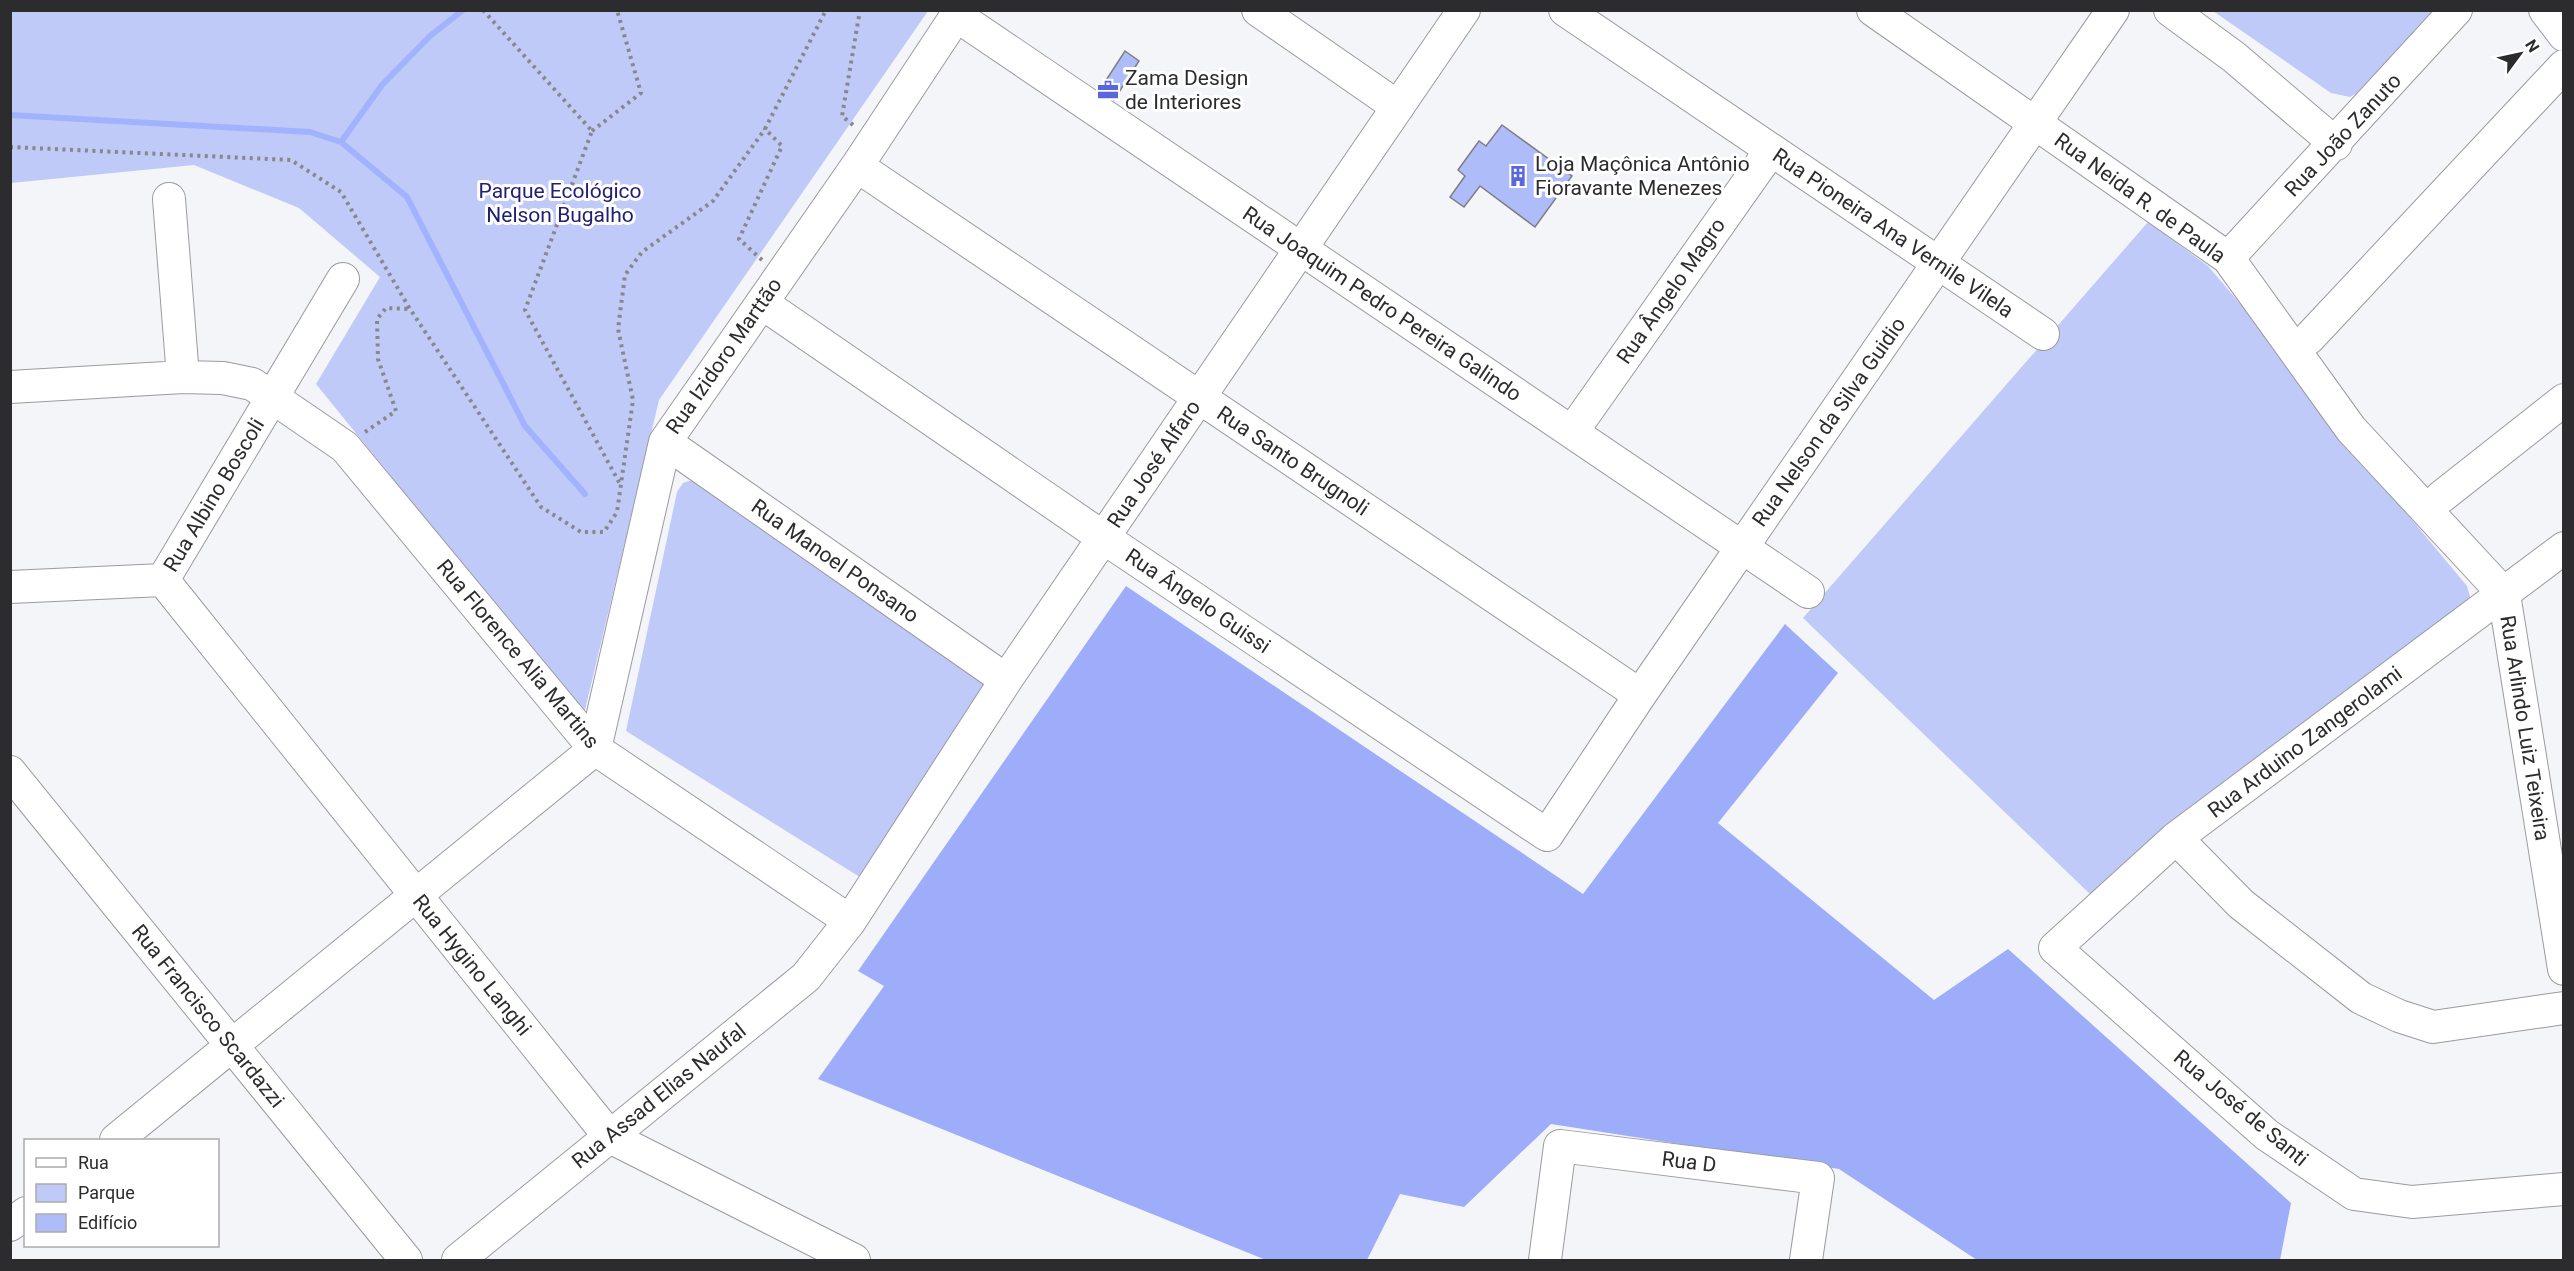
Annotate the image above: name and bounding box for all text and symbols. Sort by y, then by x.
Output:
north arrow [2490,24,2550,84]
text: N [2521,36,2543,56]
place label: Zama Design de Interiores [1125,66,1248,114]
street label: Rua João Zanuto [2280,69,2406,201]
office icon: Zama Design de Interiores [1096,78,1120,102]
street label: Rua Neida R. de Paula [2050,128,2230,268]
street label: Rua Pioneira Ana Vernile Vilela [1768,143,2018,323]
place label: Loja Maçônica Antônio Fioravante Menezes [1535,152,1750,200]
building icon: Loja Maçônica Antônio Fioravante Menezes [1506,164,1530,188]
park label: Parque Ecológico Nelson Bugalho [479,179,642,227]
street label: Rua Joaquim Pedro Pereira Galindo [1238,202,1526,406]
street label: Rua Ângelo Magro [1612,214,1730,368]
street label: Rua Izidoro Marttão [661,273,787,439]
street label: Rua Nelson da Silva Guidio [1748,313,1910,531]
street label: Rua José Alfaro [1103,396,1205,532]
street label: Rua Santo Brugnoli [1213,401,1373,521]
street label: Rua Albino Boscoli [159,414,269,576]
street label: Rua Manoel Ponsano [747,494,923,628]
street label: Rua Ângelo Guissi [1121,544,1275,658]
street label: Rua Florence Alia Martins [432,555,604,753]
street label: Rua Arlindo Luiz Teixeira [2495,614,2555,842]
street label: Rua Arduino Zangerolami [2203,661,2407,823]
street label: Rua Hygino Langhi [408,890,536,1040]
street label: Rua Francisco Scardazzi [127,920,289,1112]
street label: Rua Assad Elias Naufal [567,1019,751,1173]
street label: Rua José de Santi [2169,1045,2313,1171]
legend [24,1139,219,1247]
street label: Rua D [1660,1147,1718,1177]
text: Rua [78,1152,109,1173]
text: Parque [78,1182,135,1203]
text: Edifício [78,1212,137,1233]

